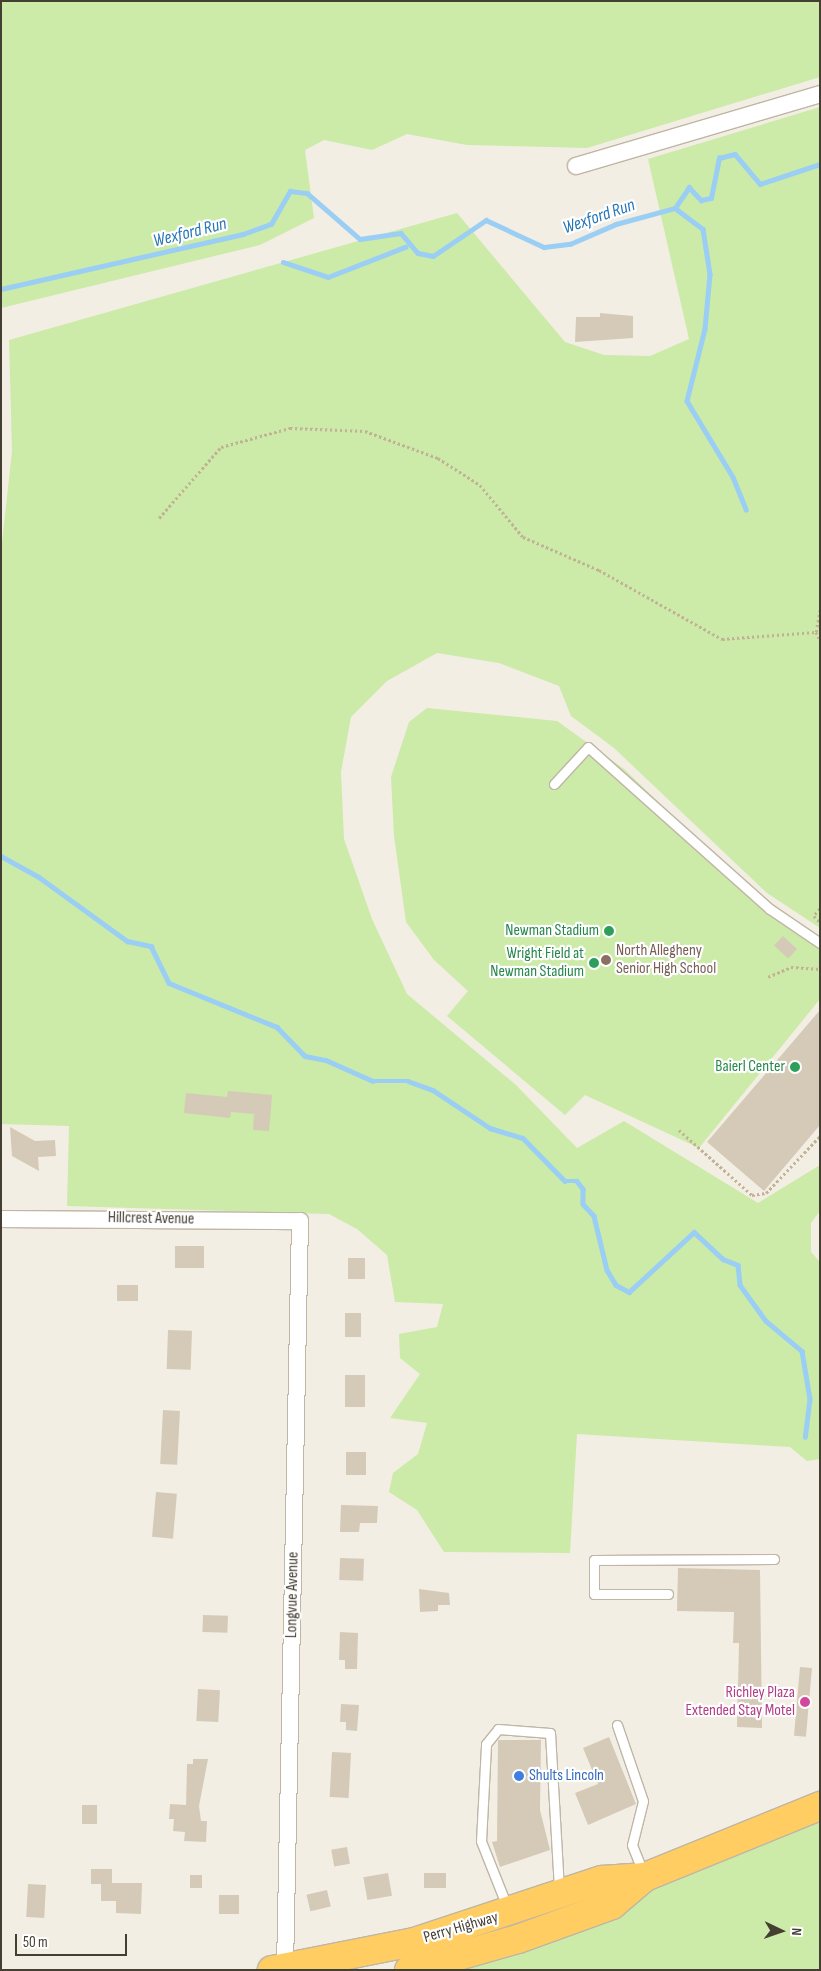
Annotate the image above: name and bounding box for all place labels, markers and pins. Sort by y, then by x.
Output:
place label: Newman Stadium [505,921,599,941]
marker: Newman Stadium [603,925,615,937]
place label: North Allegheny Senior High School [616,941,716,979]
place label: Wright Field at Newman Stadium [490,944,584,982]
marker: North Allegheny Senior High School [600,954,612,966]
marker: Wright Field at Newman Stadium [588,957,600,969]
place label: Baierl Center [715,1057,785,1077]
marker: Baierl Center [789,1061,801,1073]
place label: Richley Plaza Extended Stay Motel [685,1683,795,1721]
marker: Richley Plaza Extended Stay Motel [799,1696,811,1708]
place label: Shults Lincoln [529,1766,604,1786]
marker: Shults Lincoln [513,1770,525,1782]

